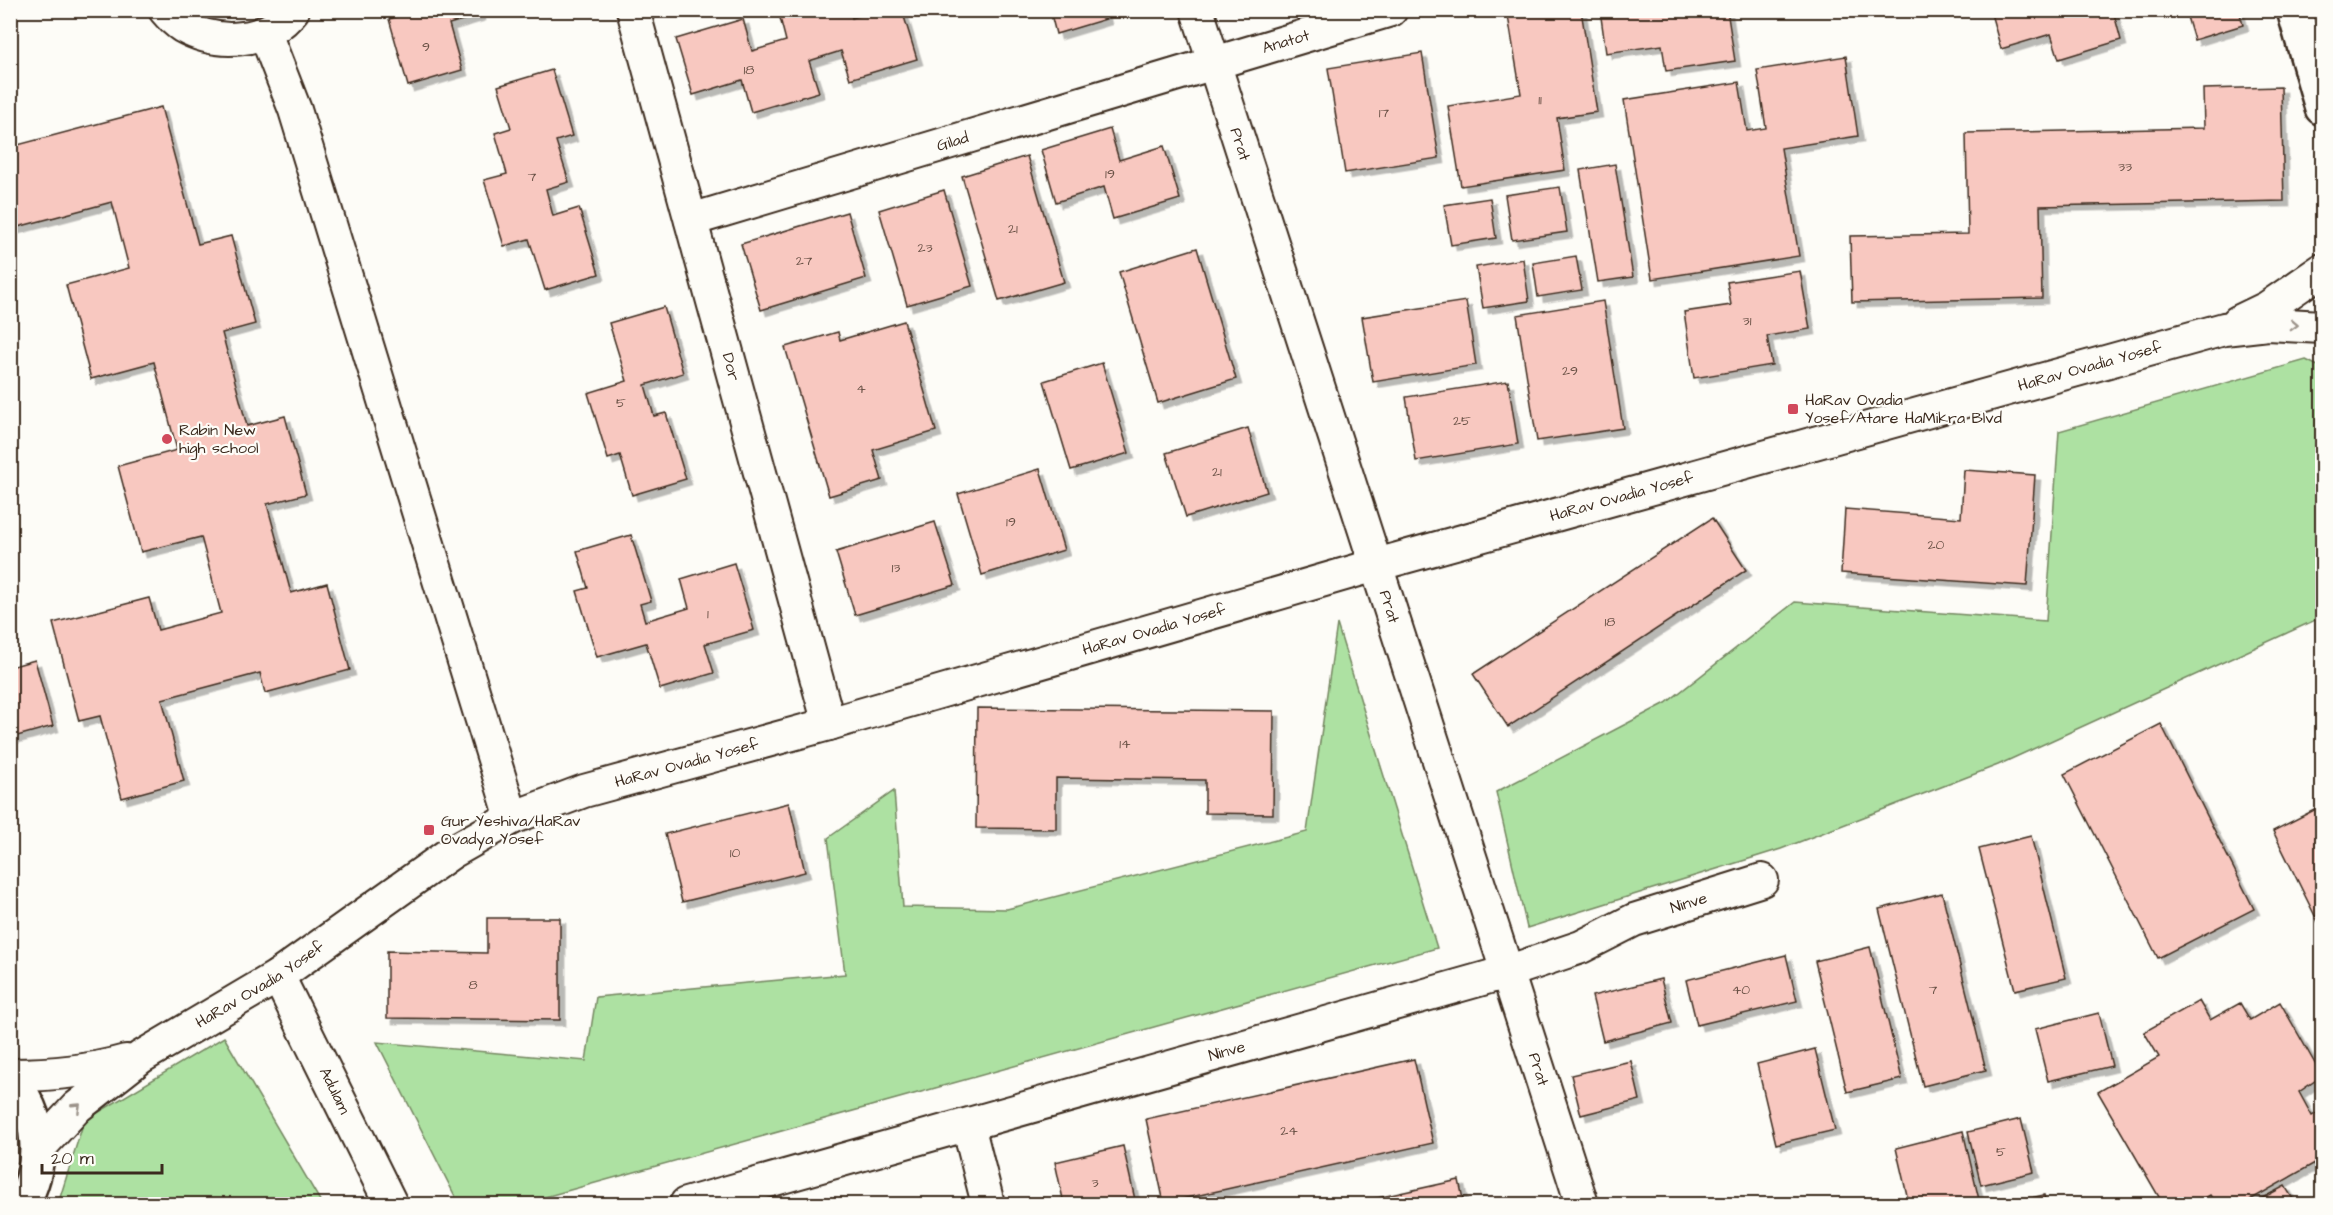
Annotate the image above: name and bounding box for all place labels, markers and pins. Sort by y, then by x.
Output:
place label: HaRav Ovadia Yosef/Atare HaMikra Blvd [1805,389,2002,429]
marker: HaRav Ovadia Yosef/Atare HaMikra Blvd [1786,402,1800,416]
place label: Rabin New high school [179,419,259,460]
marker: Rabin New high school [160,432,174,446]
place label: Gur Yeshiva/HaRav Ovadya Yosef [441,810,581,851]
marker: Gur Yeshiva/HaRav Ovadya Yosef [422,823,436,837]

